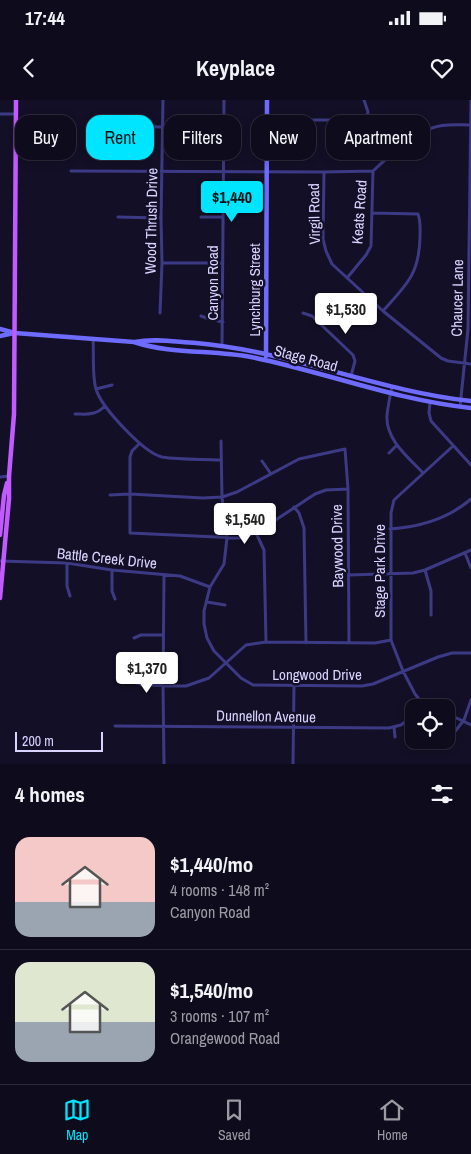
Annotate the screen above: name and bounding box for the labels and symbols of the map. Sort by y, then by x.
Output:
street label: Wood Thrush Drive [140,168,162,274]
street label: Keats Road [346,179,372,245]
pin: $1,440 [191,180,273,223]
street label: Virgil Road [303,183,325,245]
street label: Lynchburg Street [244,243,265,337]
street label: Canyon Road [202,245,223,321]
street label: Chaucer Lane [446,259,468,337]
pin: $1,530 [305,292,387,335]
street label: Stage Road [272,339,340,377]
pin: $1,540 [204,502,286,545]
street label: Baywood Drive [326,504,348,588]
street label: Stage Park Drive [369,524,390,618]
street label: Battle Creek Drive [56,542,158,574]
pin: $1,370 [106,652,188,694]
street label: Longwood Drive [272,664,362,685]
street label: Dunnellon Avenue [216,705,316,727]
scale bar [15,729,102,752]

